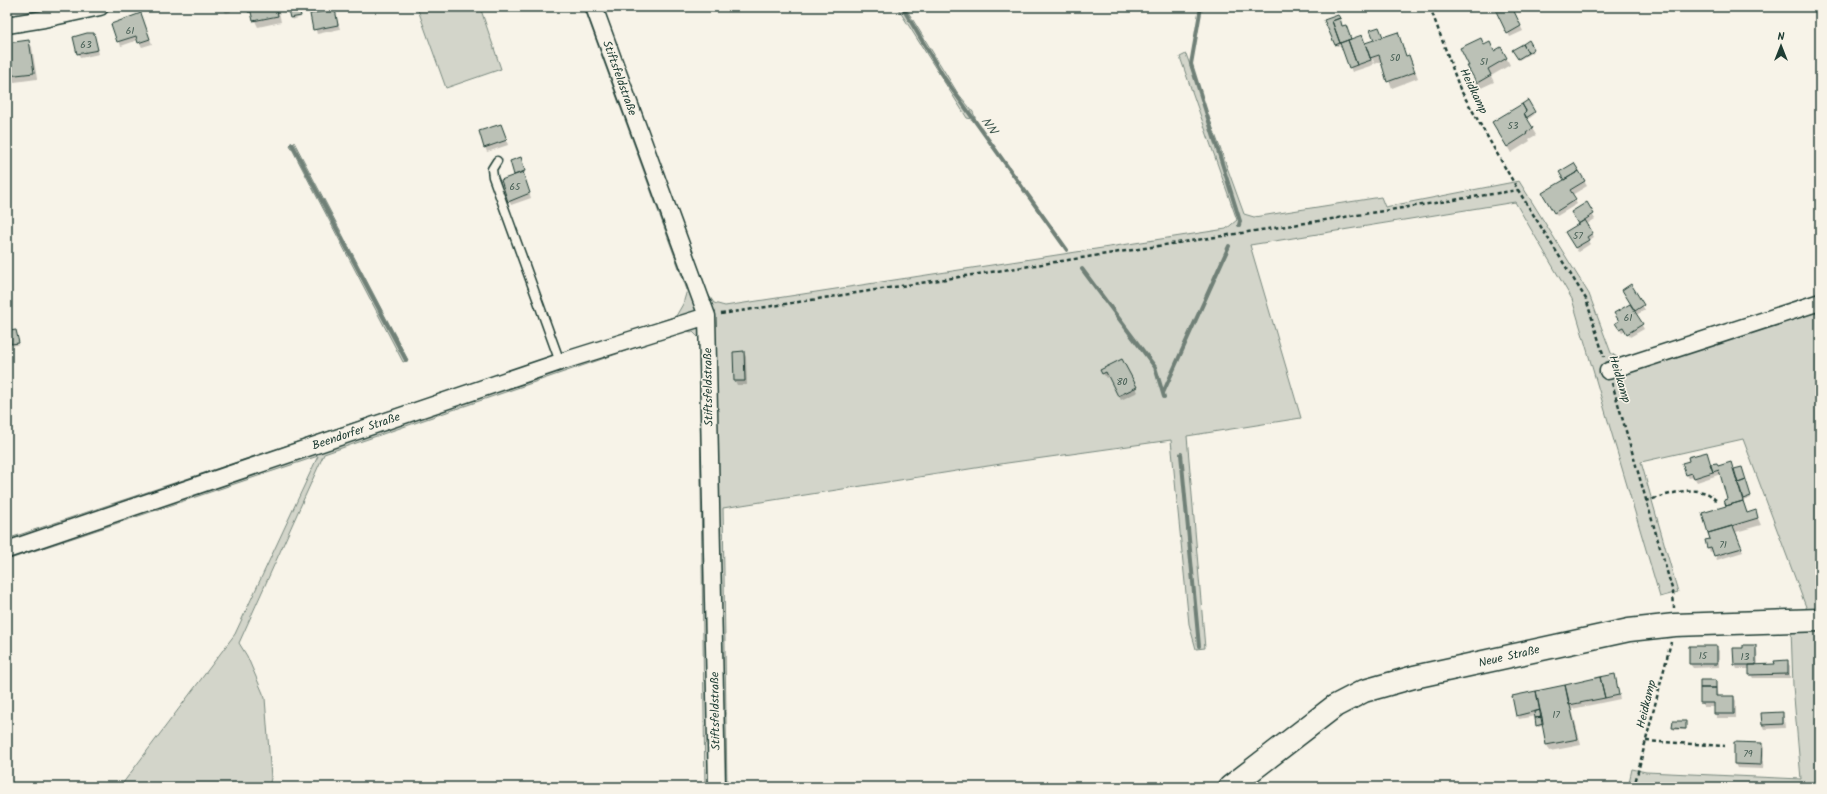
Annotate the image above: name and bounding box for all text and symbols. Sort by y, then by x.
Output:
house number: 61 [126,23,134,39]
north arrow [1761,26,1801,66]
text: N [1778,28,1785,46]
house number: 63 [80,37,92,53]
street label: Stiftsfeldstraße [597,38,642,119]
house number: 50 [1390,50,1400,66]
house number: 51 [1480,54,1488,70]
street label: Heidkamp [1454,65,1493,118]
water label: NN [975,113,1004,141]
house number: 53 [1507,118,1519,134]
house number: 65 [510,179,521,195]
house number: 57 [1573,228,1583,244]
house number: 61 [1624,310,1632,326]
street label: Stiftsfeldstraße [698,347,719,427]
street label: Heidkamp [1603,353,1636,406]
house number: 80 [1116,374,1128,390]
street label: Beendorfer Straße [310,407,403,455]
house number: 71 [1719,537,1727,553]
street label: Neue Straße [1477,640,1542,673]
house number: 15 [1699,648,1708,664]
house number: 13 [1741,649,1750,665]
street label: Stiftsfeldstraße [705,671,726,751]
street label: Heidkamp [1631,678,1662,730]
house number: 17 [1552,707,1560,723]
house number: 79 [1743,746,1753,762]

